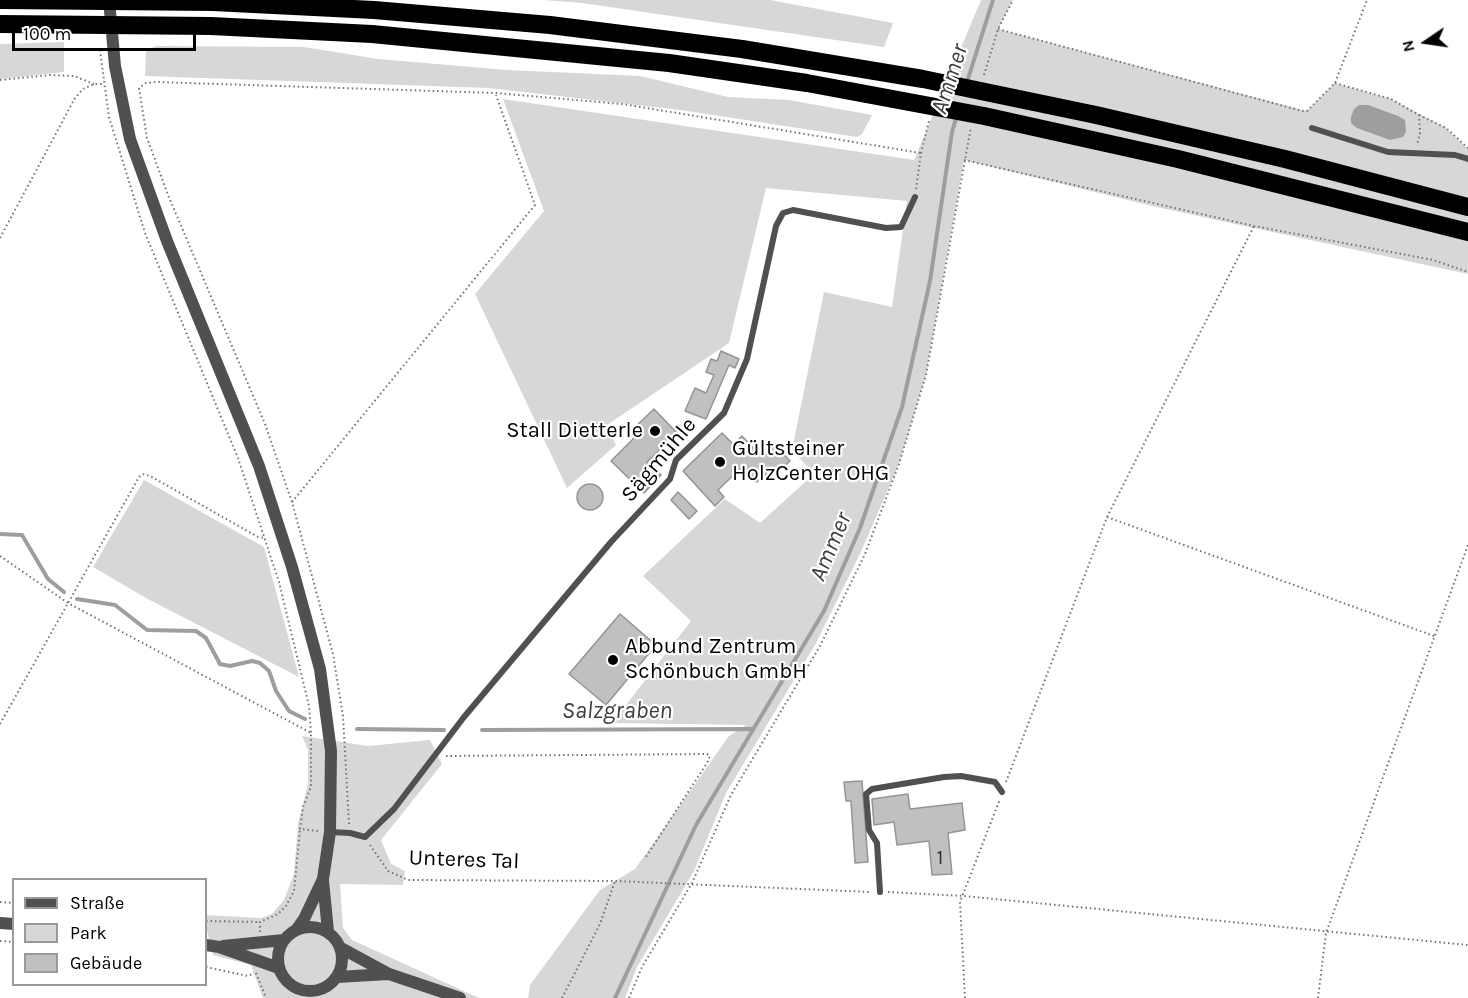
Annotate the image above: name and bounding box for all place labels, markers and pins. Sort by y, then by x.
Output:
place label: Stall Dietterle [506,418,643,444]
marker: Stall Dietterle [648,424,662,438]
place label: Gültsteiner HolzCenter OHG [732,436,889,488]
marker: Gültsteiner HolzCenter OHG [713,455,727,469]
place label: Abbund Zentrum Schönbuch GmbH [625,634,807,686]
marker: Abbund Zentrum Schönbuch GmbH [606,653,620,667]

